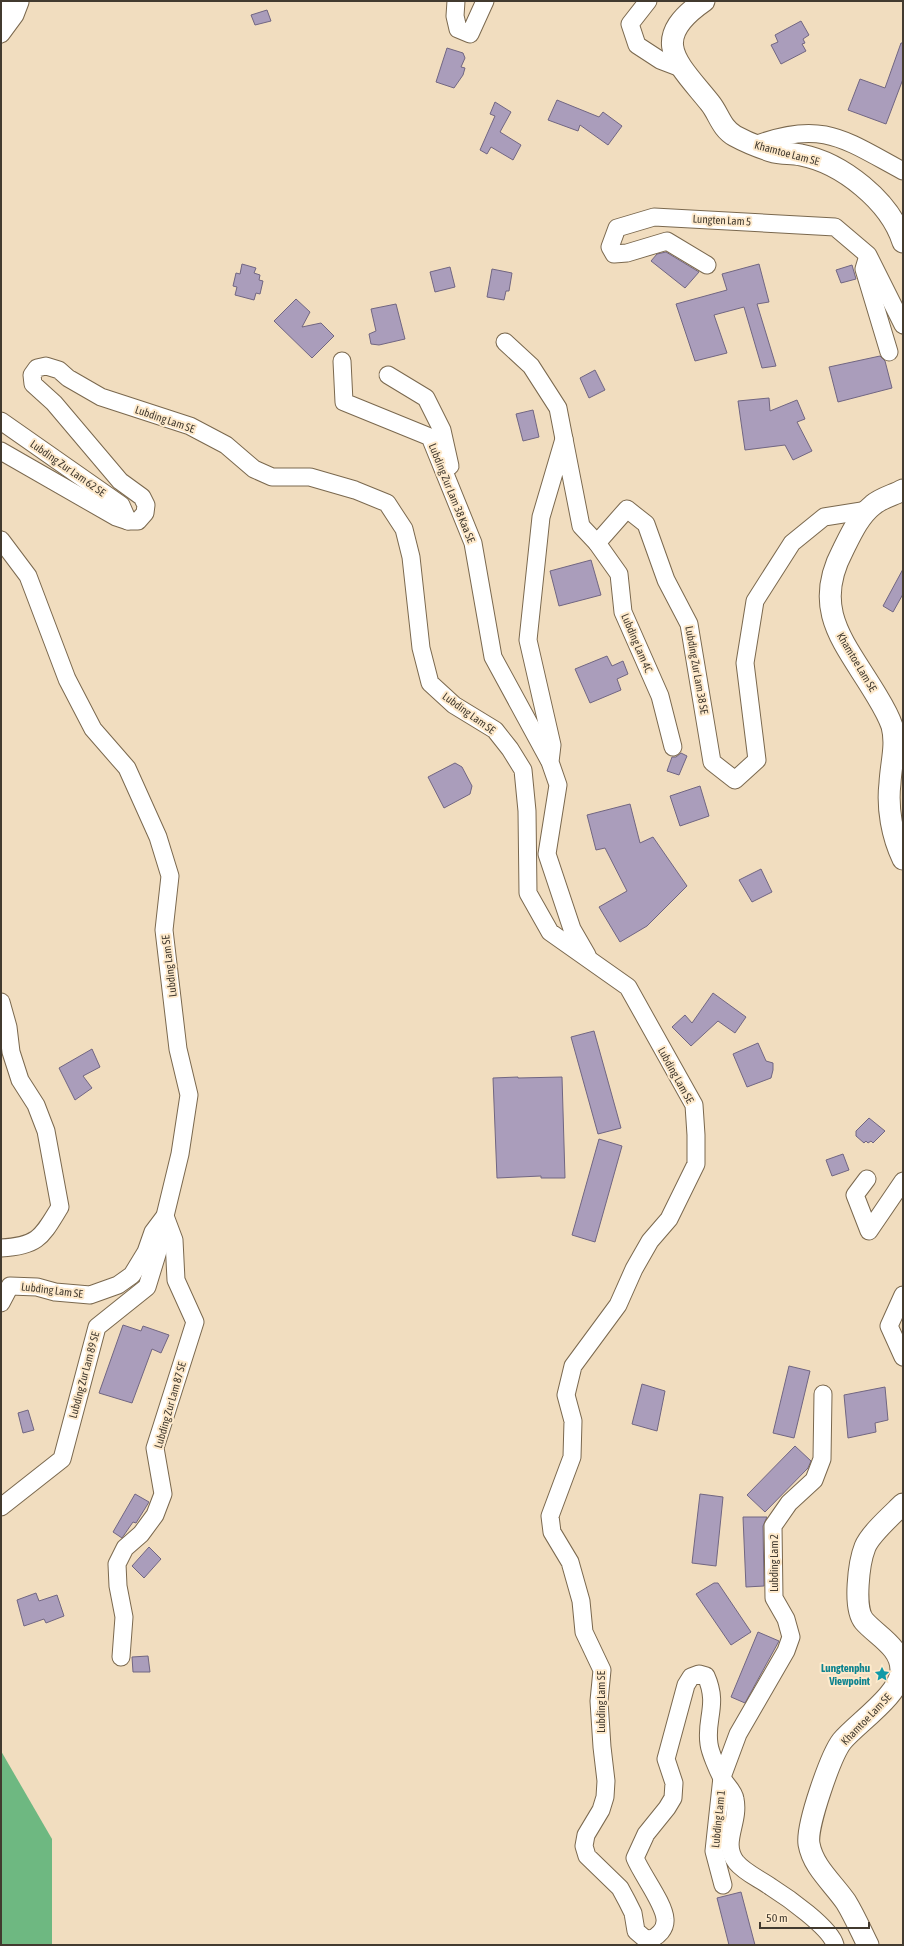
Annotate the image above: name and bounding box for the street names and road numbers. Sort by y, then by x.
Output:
street label: Khamtoe Lam SE [753,139,821,167]
street label: Lungten Lam 5 [692,212,752,228]
street label: Lubding Lam SE [134,403,197,435]
street label: Lubding Zur Lam 62 SE [28,438,108,499]
street label: Lubding Zur Lam 38 Kaa SE [427,442,478,545]
street label: Lubding Lam 4C [619,612,655,674]
street label: Lubding Zur Lam 38 SE [683,625,711,715]
street label: Khamtoe Lam SE [835,630,879,694]
street label: Lubding Lam SE [440,690,498,736]
street label: Lubding Lam SE [159,934,179,998]
street label: Lubding Lam SE [656,1045,696,1105]
street label: Lubding Lam SE [20,1280,84,1300]
street label: Lubding Zur Lam 89 SE [67,1330,101,1420]
street label: Lubding Zur Lam 87 SE [152,1360,188,1449]
street label: Lubding Lam 2 [768,1534,780,1592]
street label: Lubding Lam SE [595,1671,607,1733]
street label: Khamtoe Lam SE [839,1691,894,1747]
street label: Lubding Lam 1 [709,1789,727,1849]

